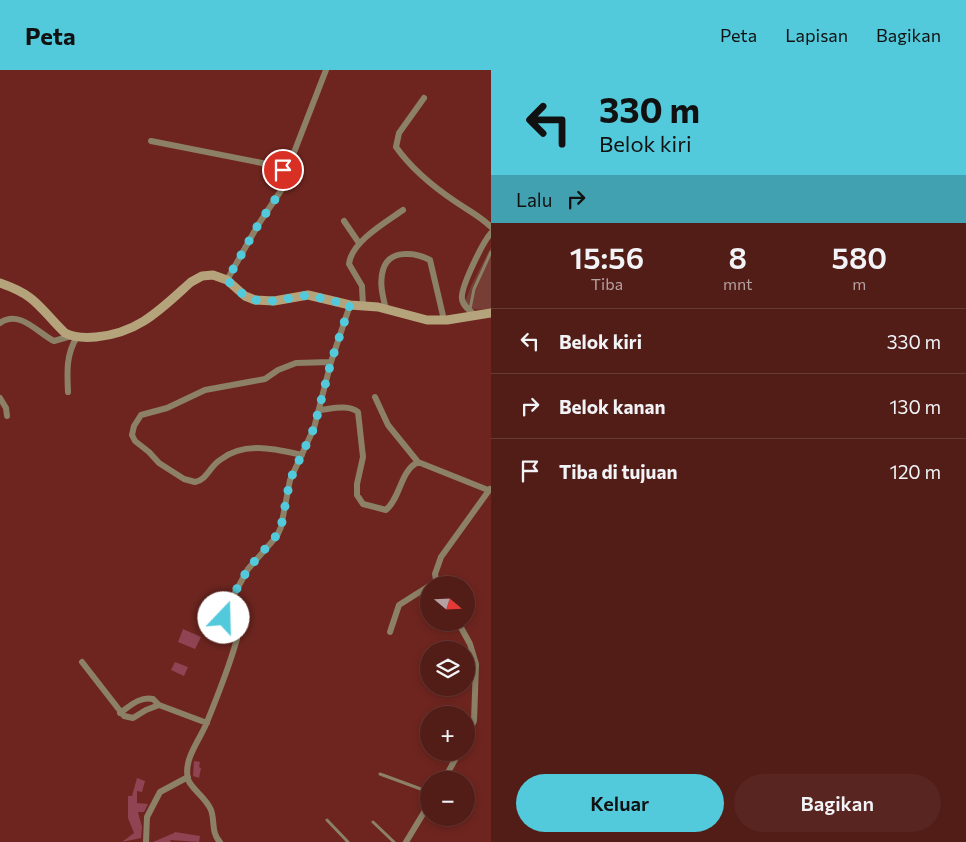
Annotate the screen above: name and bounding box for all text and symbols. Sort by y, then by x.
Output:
text: Peta [25,21,76,50]
text: Peta [720,24,757,46]
text: Lapisan [785,24,848,46]
text: Bagikan [876,24,941,46]
text: 330 m [599,87,700,130]
icon: left [516,90,581,155]
text: Belok kiri [599,130,692,157]
pin [262,149,304,191]
icon: arrive [269,156,297,184]
icon: right [562,185,590,213]
text: Lalu [516,188,552,211]
text: 15:56 [570,238,644,275]
text: 8 [729,238,747,275]
text: 580 [831,238,887,275]
text: Tiba [591,274,623,293]
text: mnt [723,274,753,293]
text: m [852,274,866,293]
icon: left [516,327,544,355]
text: Belok kiri [559,330,642,353]
text: 330 m [887,330,941,353]
icon: right [516,392,544,420]
text: Belok kanan [559,395,666,418]
text: 130 m [889,395,941,418]
icon: arrive [516,457,544,485]
text: Tiba di tujuan [559,460,677,483]
text: 120 m [890,460,941,483]
north arrow [420,576,475,631]
map controls [420,576,475,826]
position arrow [197,591,249,643]
button: layers [420,641,475,696]
button: + [420,706,475,761]
button: − [420,771,475,826]
button: Keluar [516,774,724,832]
button: Bagikan [734,774,941,832]

